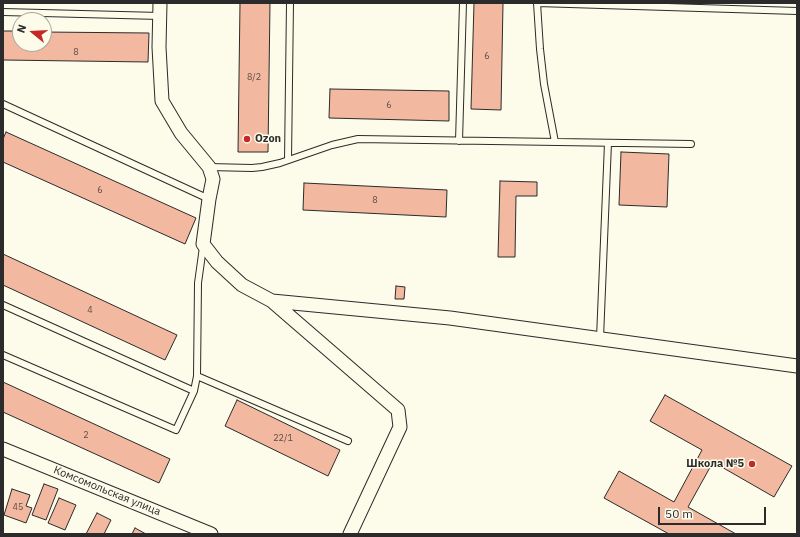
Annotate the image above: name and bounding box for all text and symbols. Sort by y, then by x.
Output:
north arrow [12,12,52,52]
text: N [14,23,29,35]
house number: 8 [73,47,79,57]
house number: 6 [484,51,490,61]
house number: 8/2 [247,72,261,82]
house number: 6 [386,100,392,110]
place label: Ozon [255,132,281,146]
marker: Ozon [242,134,252,144]
house number: 6 [97,185,103,195]
house number: 8 [372,195,378,205]
house number: 4 [87,305,93,315]
house number: 2 [83,430,89,440]
house number: 22/1 [273,433,293,443]
place label: Школа №5 [686,457,744,471]
marker: Школа №5 [747,459,757,469]
street label: Комсомольская улица [51,463,163,519]
scale bar [660,499,768,525]
house number: 45 [13,502,23,512]
text: 50 m [665,506,693,521]

